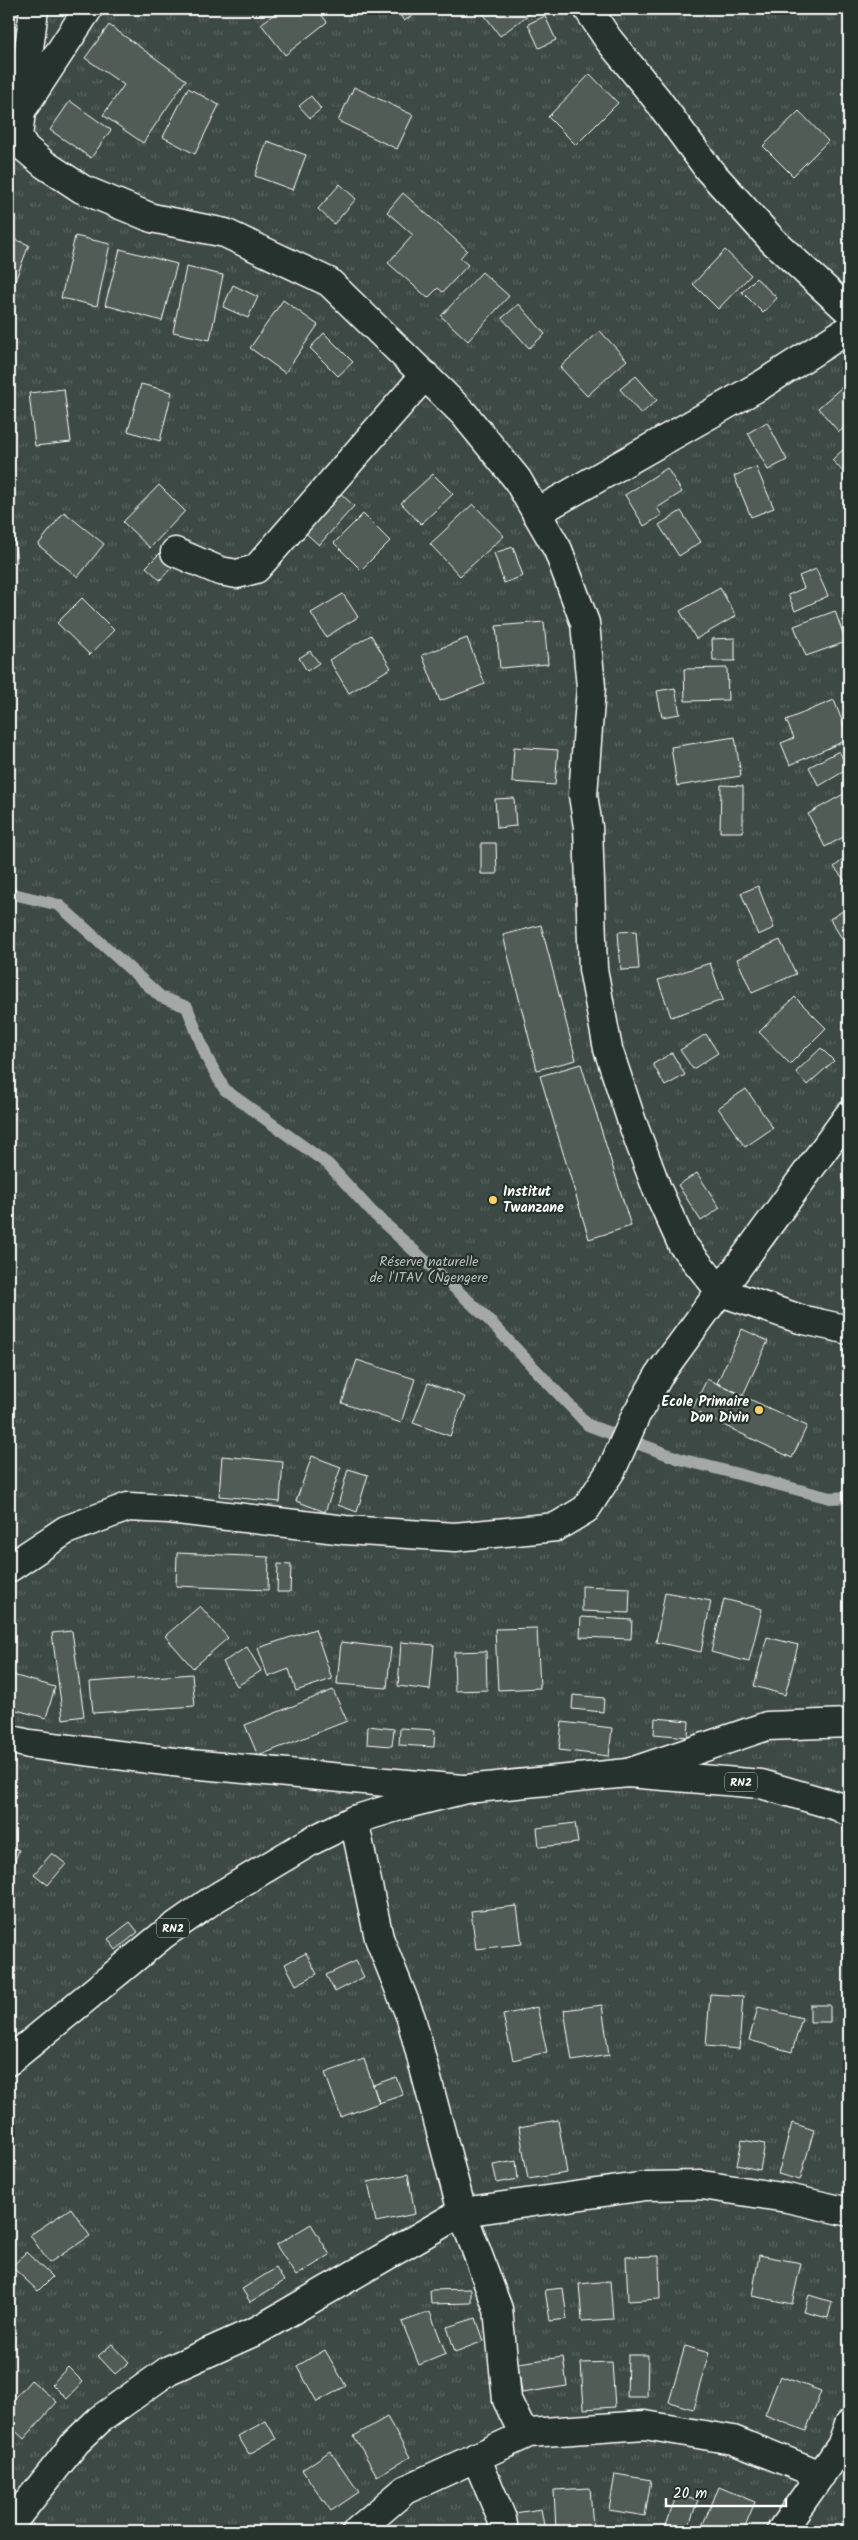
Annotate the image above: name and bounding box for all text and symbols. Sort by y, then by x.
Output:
place label: Institut Twanzane [503,1181,564,1219]
marker: Institut Twanzane [487,1194,499,1206]
park label: Réserve naturelle de l'ITAV (Ngengere [370,1251,489,1289]
place label: Ecole Primaire Don Divin [662,1391,749,1429]
marker: Ecole Primaire Don Divin [753,1404,765,1416]
road number: RN2 [725,1772,757,1791]
road number: RN2 [157,1919,189,1938]
scale bar [666,2475,786,2507]
text: 20 m [673,2482,707,2506]

